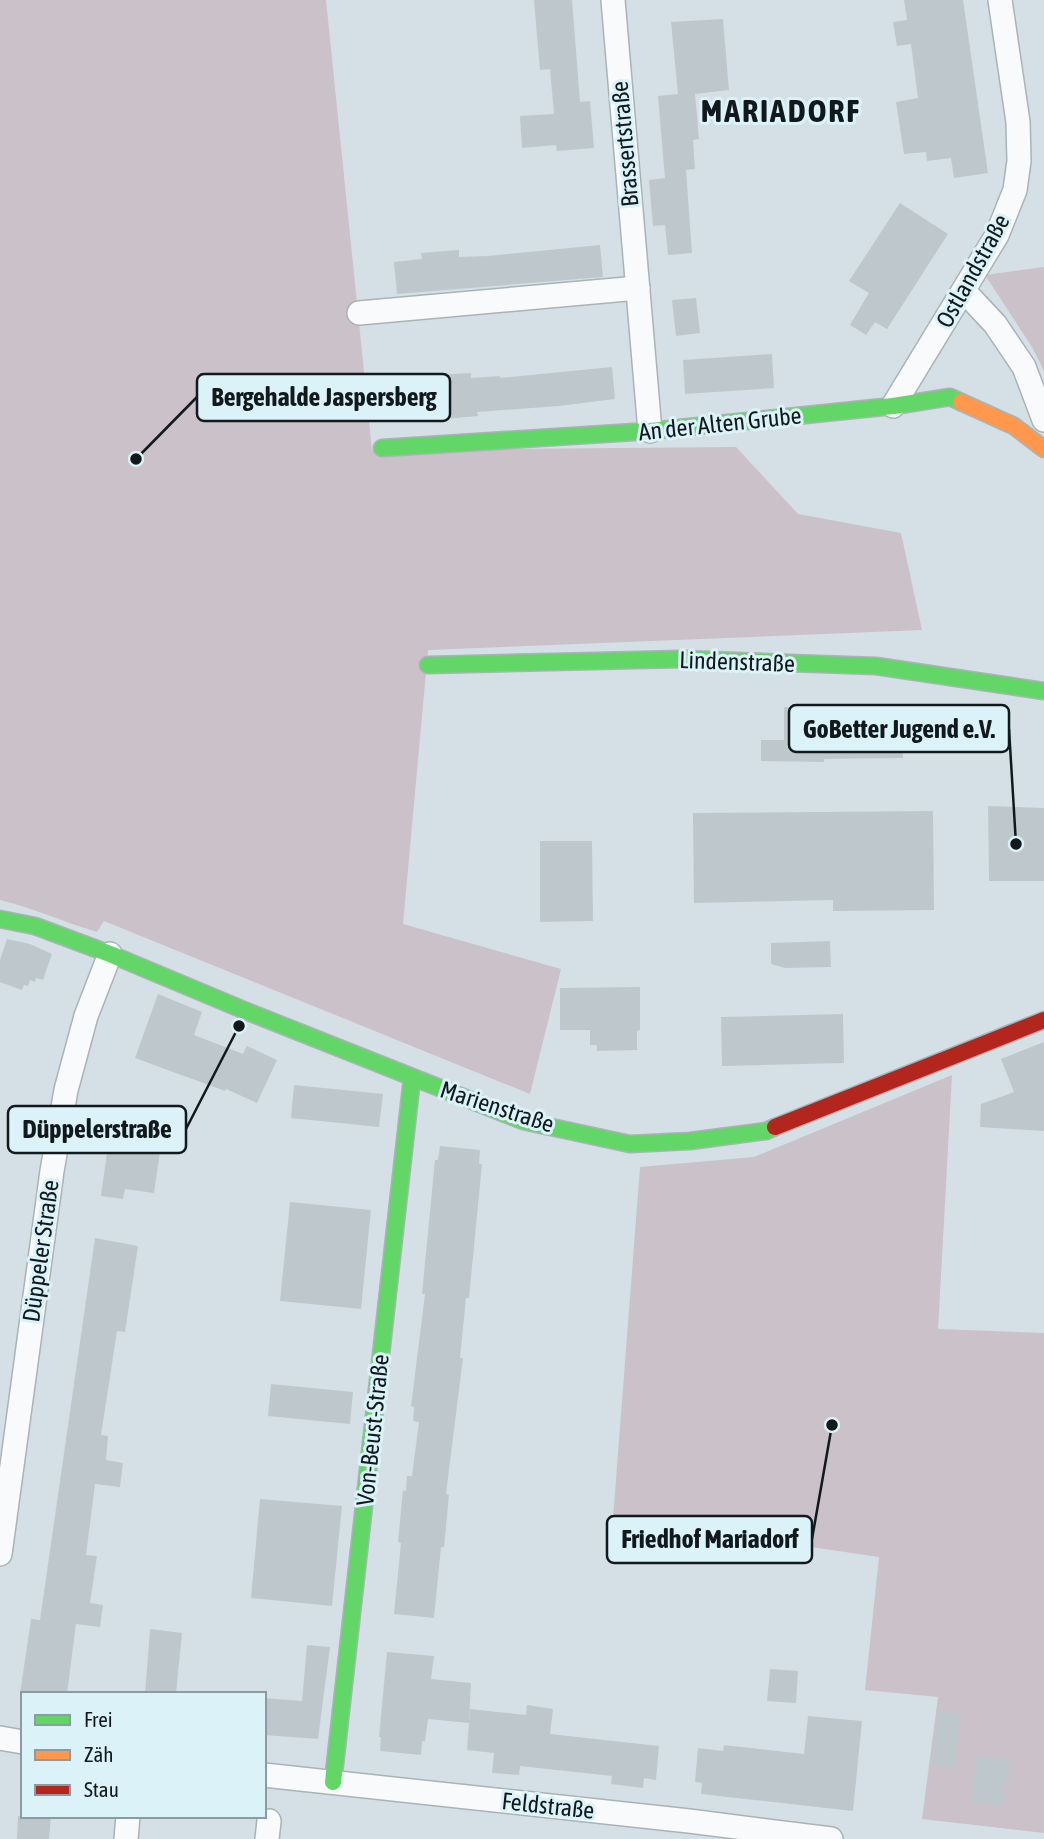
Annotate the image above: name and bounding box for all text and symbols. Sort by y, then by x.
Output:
street label: Brassertstraße [606,80,643,208]
district label: MARIADORF [701,92,861,129]
street label: Ostlandstraße [930,209,1015,332]
callout: Bergehalde Jaspersberg [197,374,450,421]
text: Bergehalde Jaspersberg [211,382,437,412]
street label: An der Alten Grube [637,402,803,445]
street label: Lindenstraße [679,646,795,677]
callout: GoBetter Jugend e.V. [789,705,1009,752]
text: GoBetter Jugend e.V. [803,714,996,744]
street label: Marienstraße [437,1075,557,1138]
callout: Düppelerstraße [8,1106,186,1153]
text: Düppelerstraße [22,1114,172,1144]
street label: Düppeler Straße [17,1178,64,1324]
street label: Von-Beust-Straße [351,1353,394,1507]
callout: Friedhof Mariadorf [607,1516,812,1563]
text: Friedhof Mariadorf [621,1524,800,1554]
legend [21,1692,266,1818]
text: Frei [84,1707,113,1731]
text: Zäh [84,1742,113,1766]
text: Stau [84,1777,119,1801]
street label: Feldstraße [500,1787,596,1824]

